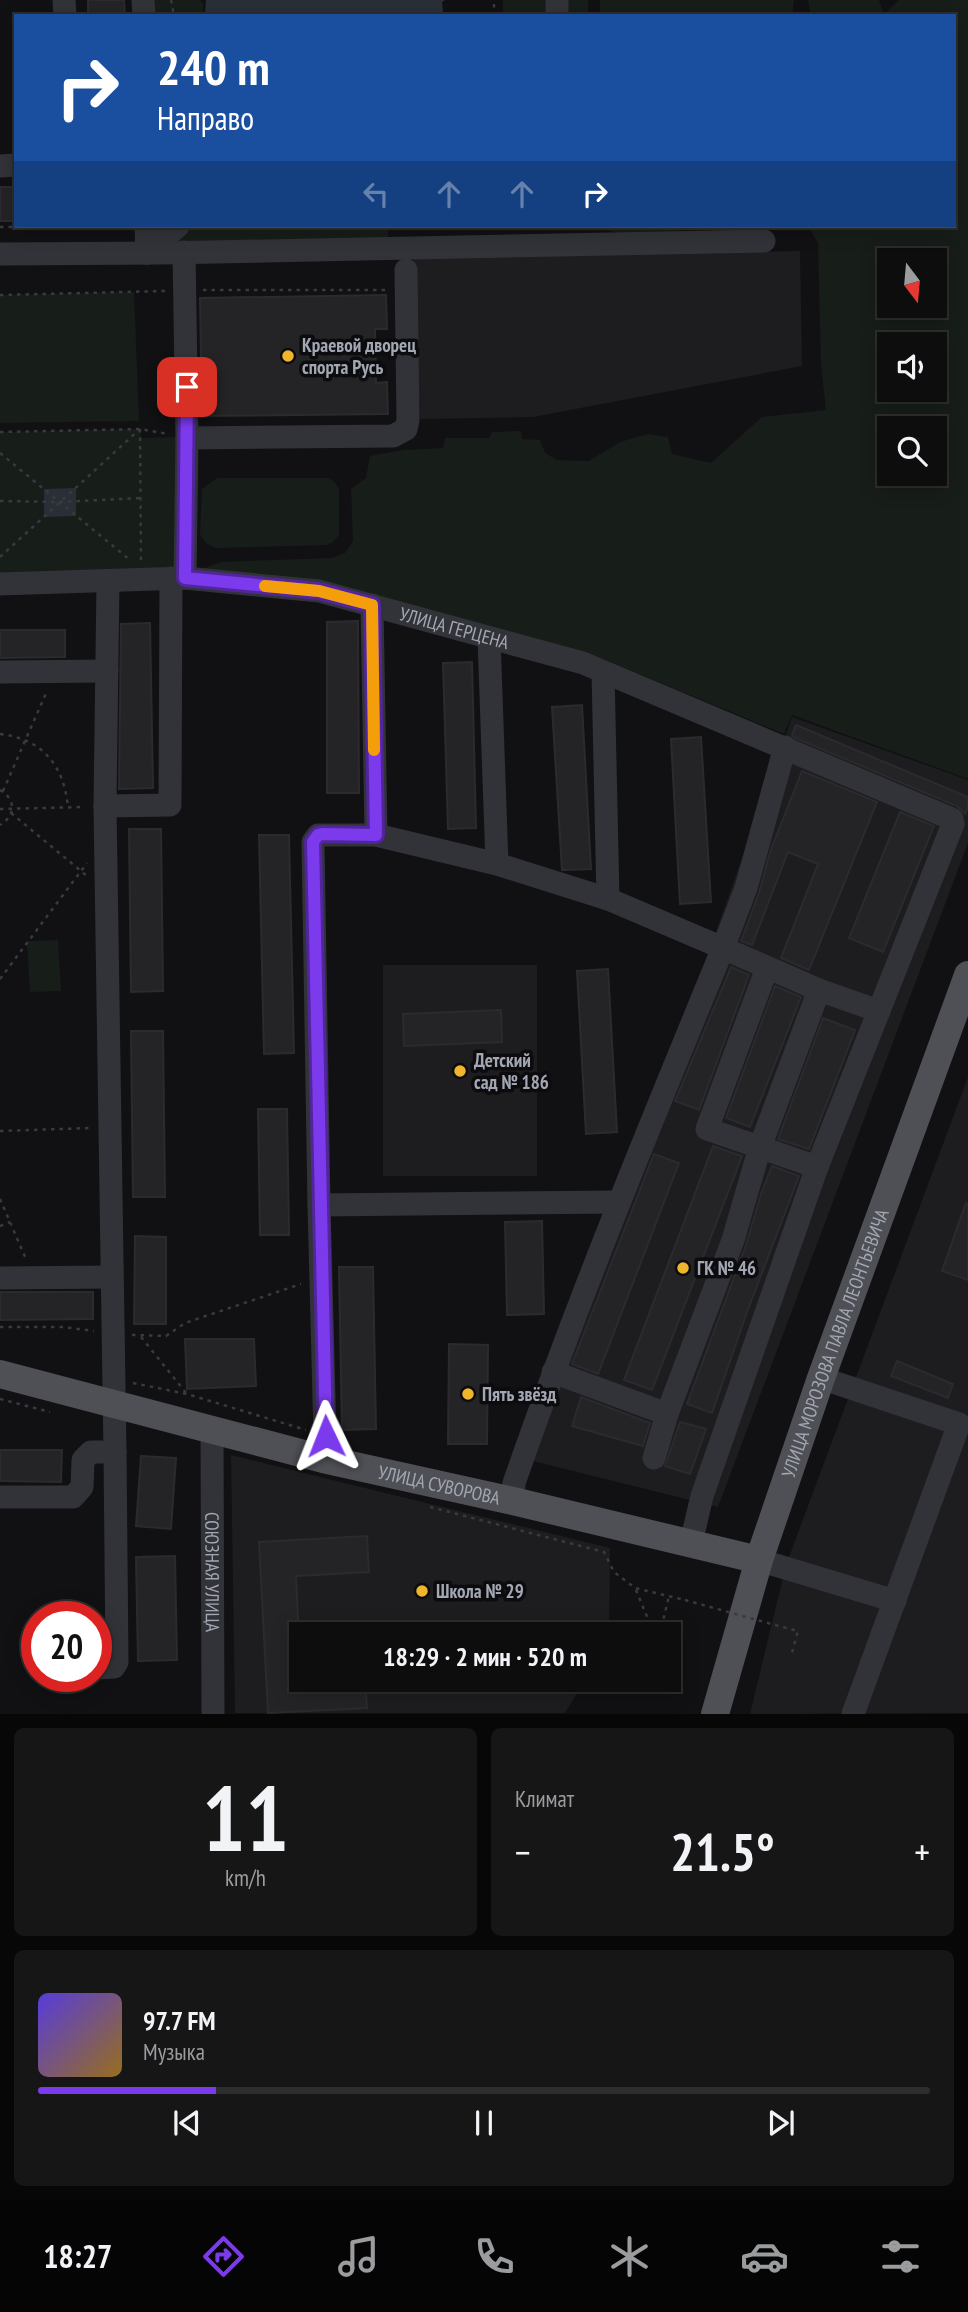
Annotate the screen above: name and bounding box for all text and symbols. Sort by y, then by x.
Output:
text: 240 m [157,35,270,99]
icon: right [42,42,133,133]
text: Направо [157,97,254,139]
icon: left [357,175,395,213]
icon: ahead [430,175,468,213]
icon: ahead [503,175,541,213]
icon: right [576,175,614,213]
north arrow [877,248,947,318]
map controls [877,248,947,486]
button: sound [877,332,947,402]
place label: Краевой дворец спорта Русь [302,333,416,379]
marker: Краевой дворец спорта Русь [280,348,296,364]
pin [157,357,217,417]
icon: arrive [168,368,206,406]
button: search [877,416,947,486]
street label: УЛИЦА ГЕРЦЕНА [397,602,512,654]
place label: Детский сад № 186 [474,1048,549,1094]
marker: Детский сад № 186 [452,1063,468,1079]
street label: УЛИЦА МОРОЗОВА ПАВЛА ЛЕОНТЬЕВИЧА [776,1205,894,1480]
place label: ГК № 46 [697,1256,756,1280]
marker: ГК № 46 [675,1260,691,1276]
place label: Пять звёзд [482,1382,556,1406]
marker: Пять звёзд [460,1386,476,1402]
position arrow [289,1399,363,1473]
street label: УЛИЦА СУВОРОВА [376,1460,502,1510]
street label: СОЮЗНАЯ УЛИЦА [200,1512,225,1632]
place label: Школа № 29 [436,1579,524,1603]
marker: Школа № 29 [414,1583,430,1599]
speed limit sign: 20 [21,1601,112,1692]
text: 18:29 · 2 мин · 520 m [383,1640,587,1673]
text: 11 [202,1758,289,1876]
text: Климат [515,1784,574,1813]
text: 21.5° [670,1818,775,1885]
text: − [515,1827,531,1876]
text: + [914,1827,930,1876]
text: km/h [225,1863,266,1892]
text: 97.7 FM [143,2004,216,2037]
text: Музыка [143,2037,205,2066]
icon: previous [168,2104,206,2142]
icon: pause [465,2104,503,2142]
icon: next [762,2104,800,2142]
icon: directions [199,2232,248,2281]
icon: music [334,2232,383,2281]
icon: phone [470,2232,519,2281]
icon: climate [605,2232,654,2281]
icon: car [740,2232,789,2281]
icon: filters [876,2232,925,2281]
text: 18:27 [43,2235,112,2277]

